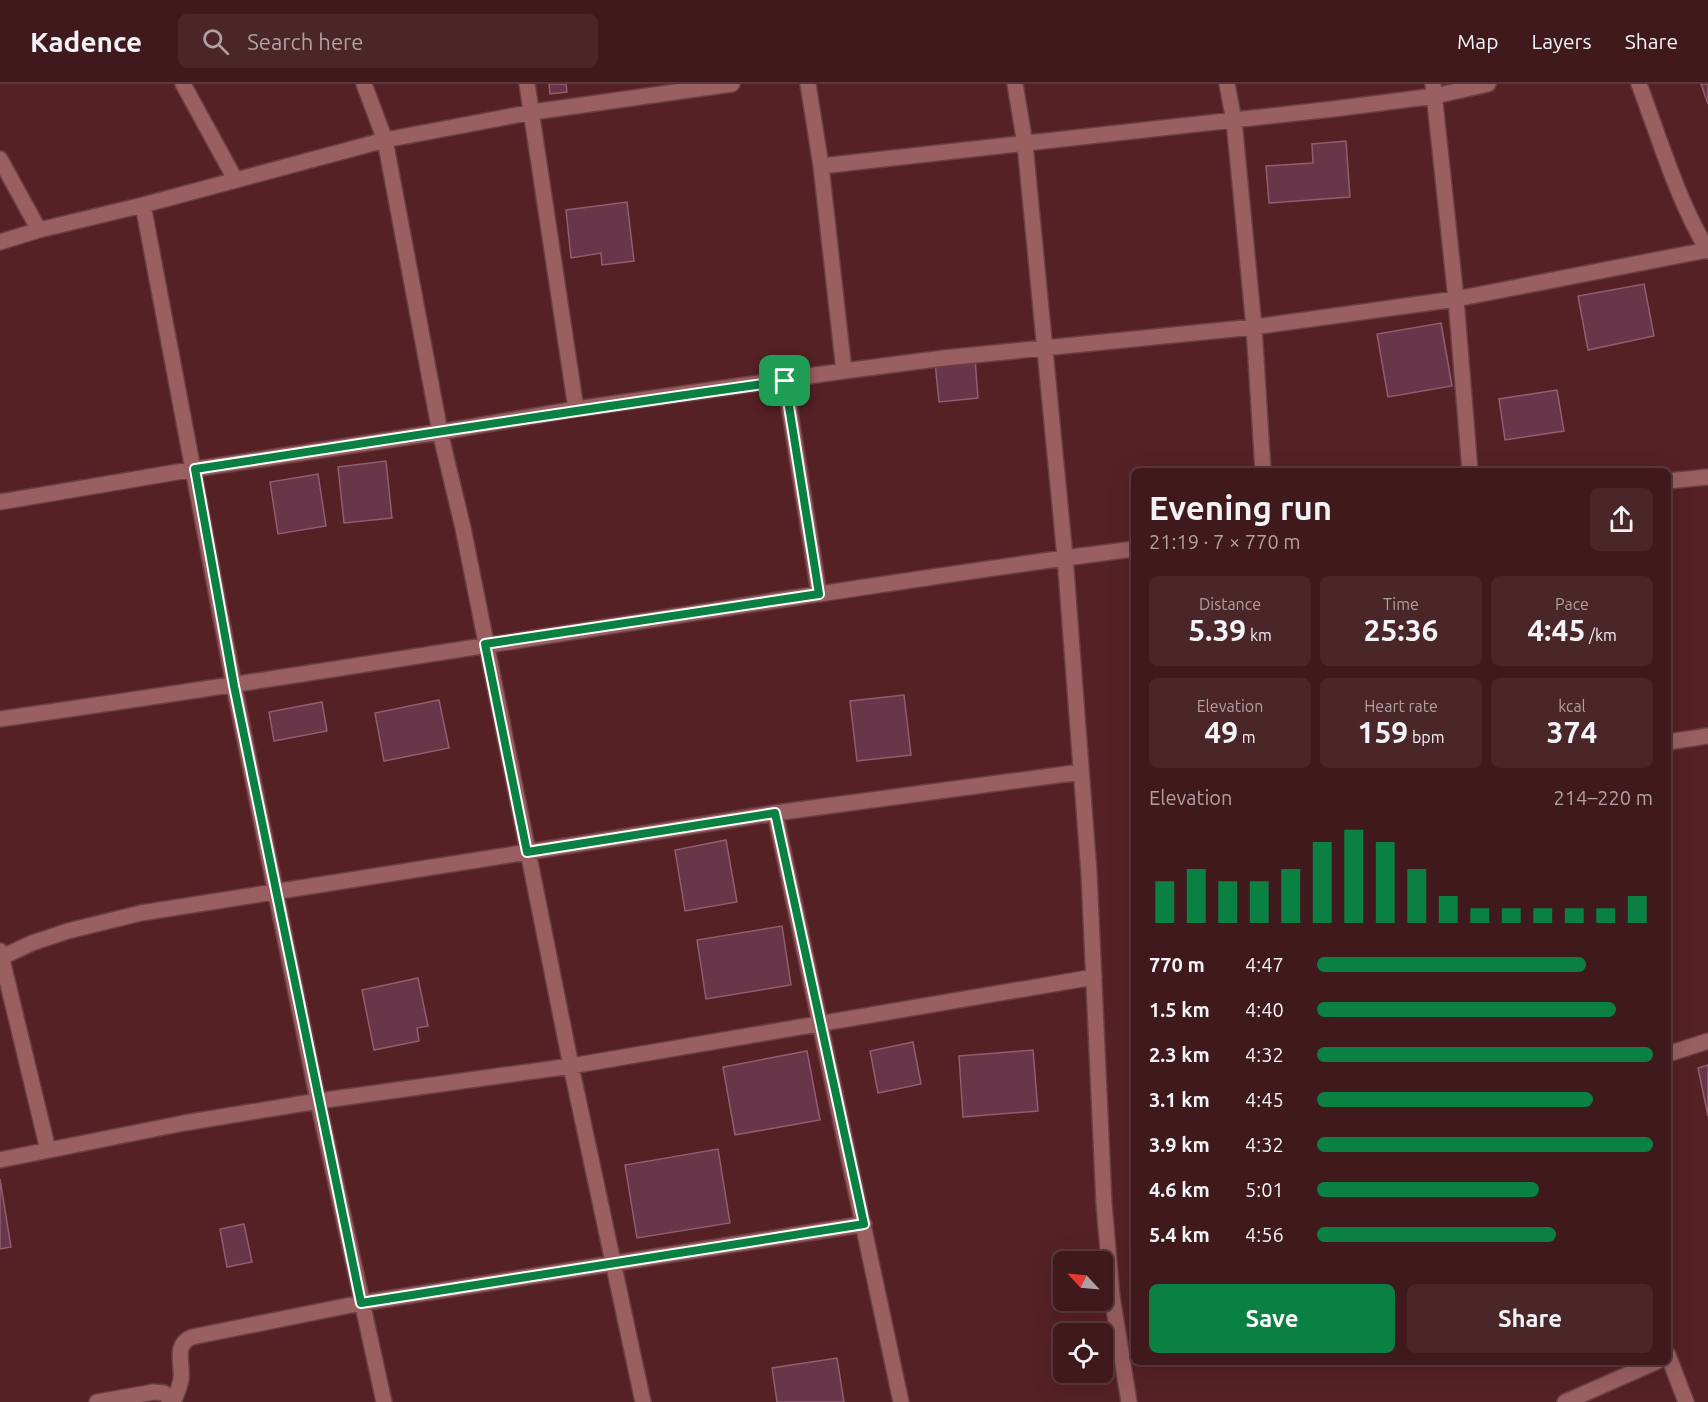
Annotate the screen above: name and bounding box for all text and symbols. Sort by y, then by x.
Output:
search box [178,14,598,68]
icon: search [199,25,232,58]
text: Kadence [30,26,142,57]
text: Search here [247,29,364,54]
text: Map [1457,29,1498,53]
text: Layers [1531,29,1592,53]
text: Share [1625,29,1678,53]
pin [759,355,810,406]
icon: arrive [768,364,801,397]
button: share [1590,488,1653,551]
text: Evening run [1149,489,1332,526]
text: 21:19 · 7 × 770 m [1149,530,1301,553]
text: Distance [1199,595,1261,613]
text: Time [1383,595,1419,613]
text: Pace [1555,595,1589,613]
text: 5.39 [1188,613,1246,647]
text: 25:36 [1363,613,1439,647]
text: 4:45 [1527,613,1585,647]
text: km [1246,626,1272,644]
text: /km [1585,626,1617,644]
text: Elevation [1197,697,1263,715]
text: Heart rate [1364,697,1438,715]
text: kcal [1558,697,1586,715]
text: 49 [1204,715,1238,749]
text: 159 [1358,715,1408,749]
text: 374 [1547,715,1597,749]
text: m [1238,728,1256,746]
text: bpm [1408,728,1444,746]
text: Elevation [1149,786,1232,809]
text: 214–220 m [1554,786,1653,809]
text: 770 m [1149,953,1205,976]
text: 4:47 [1245,953,1284,976]
text: 1.5 km [1149,998,1210,1021]
text: 4:40 [1245,998,1284,1021]
text: 2.3 km [1149,1043,1210,1066]
text: 4:32 [1245,1043,1284,1066]
text: 3.1 km [1149,1088,1210,1111]
text: 4:45 [1245,1088,1284,1111]
text: 3.9 km [1149,1133,1210,1156]
text: 4:32 [1245,1133,1284,1156]
text: 4.6 km [1149,1178,1210,1201]
text: 5:01 [1245,1178,1284,1201]
text: 5.4 km [1149,1223,1210,1246]
text: 4:56 [1245,1223,1284,1246]
north arrow [1053,1251,1113,1311]
map controls [1053,1251,1113,1383]
button: Save [1149,1284,1395,1353]
button: Share [1407,1284,1653,1353]
button: locate [1053,1323,1113,1383]

